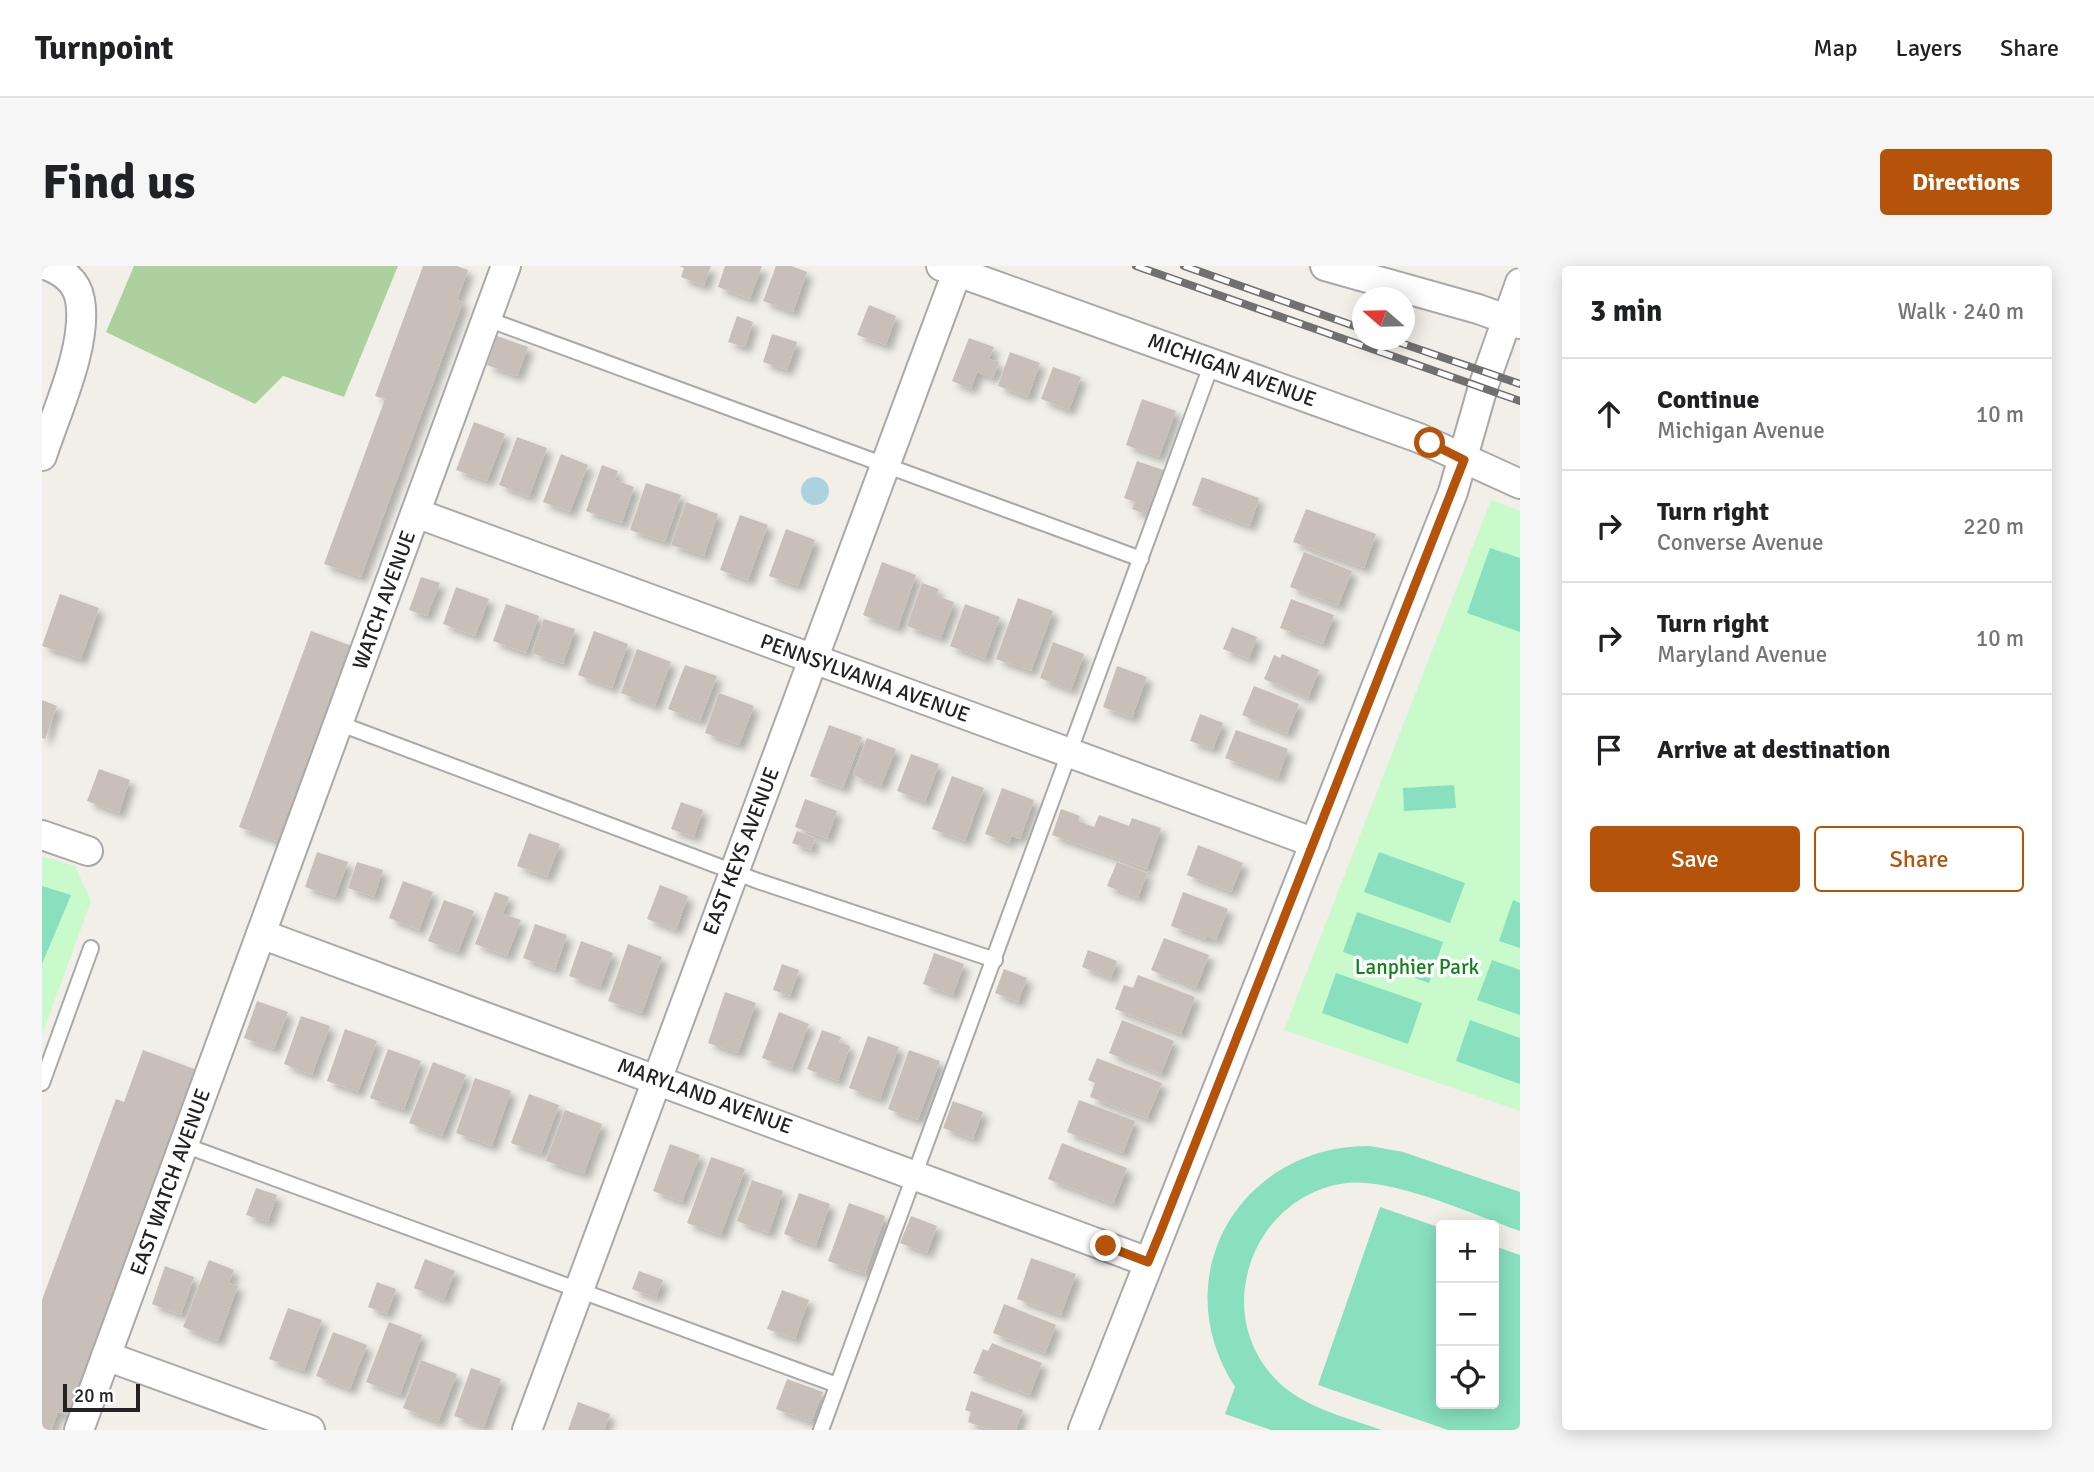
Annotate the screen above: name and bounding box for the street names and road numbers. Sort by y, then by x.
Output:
street label: MICHIGAN AVENUE [1144,327,1320,413]
street label: WATCH AVENUE [347,527,421,673]
street label: PENNSYLVANIA AVENUE [757,628,973,728]
street label: EAST KEYS AVENUE [697,763,785,939]
street label: MARYLAND AVENUE [614,1052,796,1140]
street label: EAST WATCH AVENUE [124,1085,216,1279]

